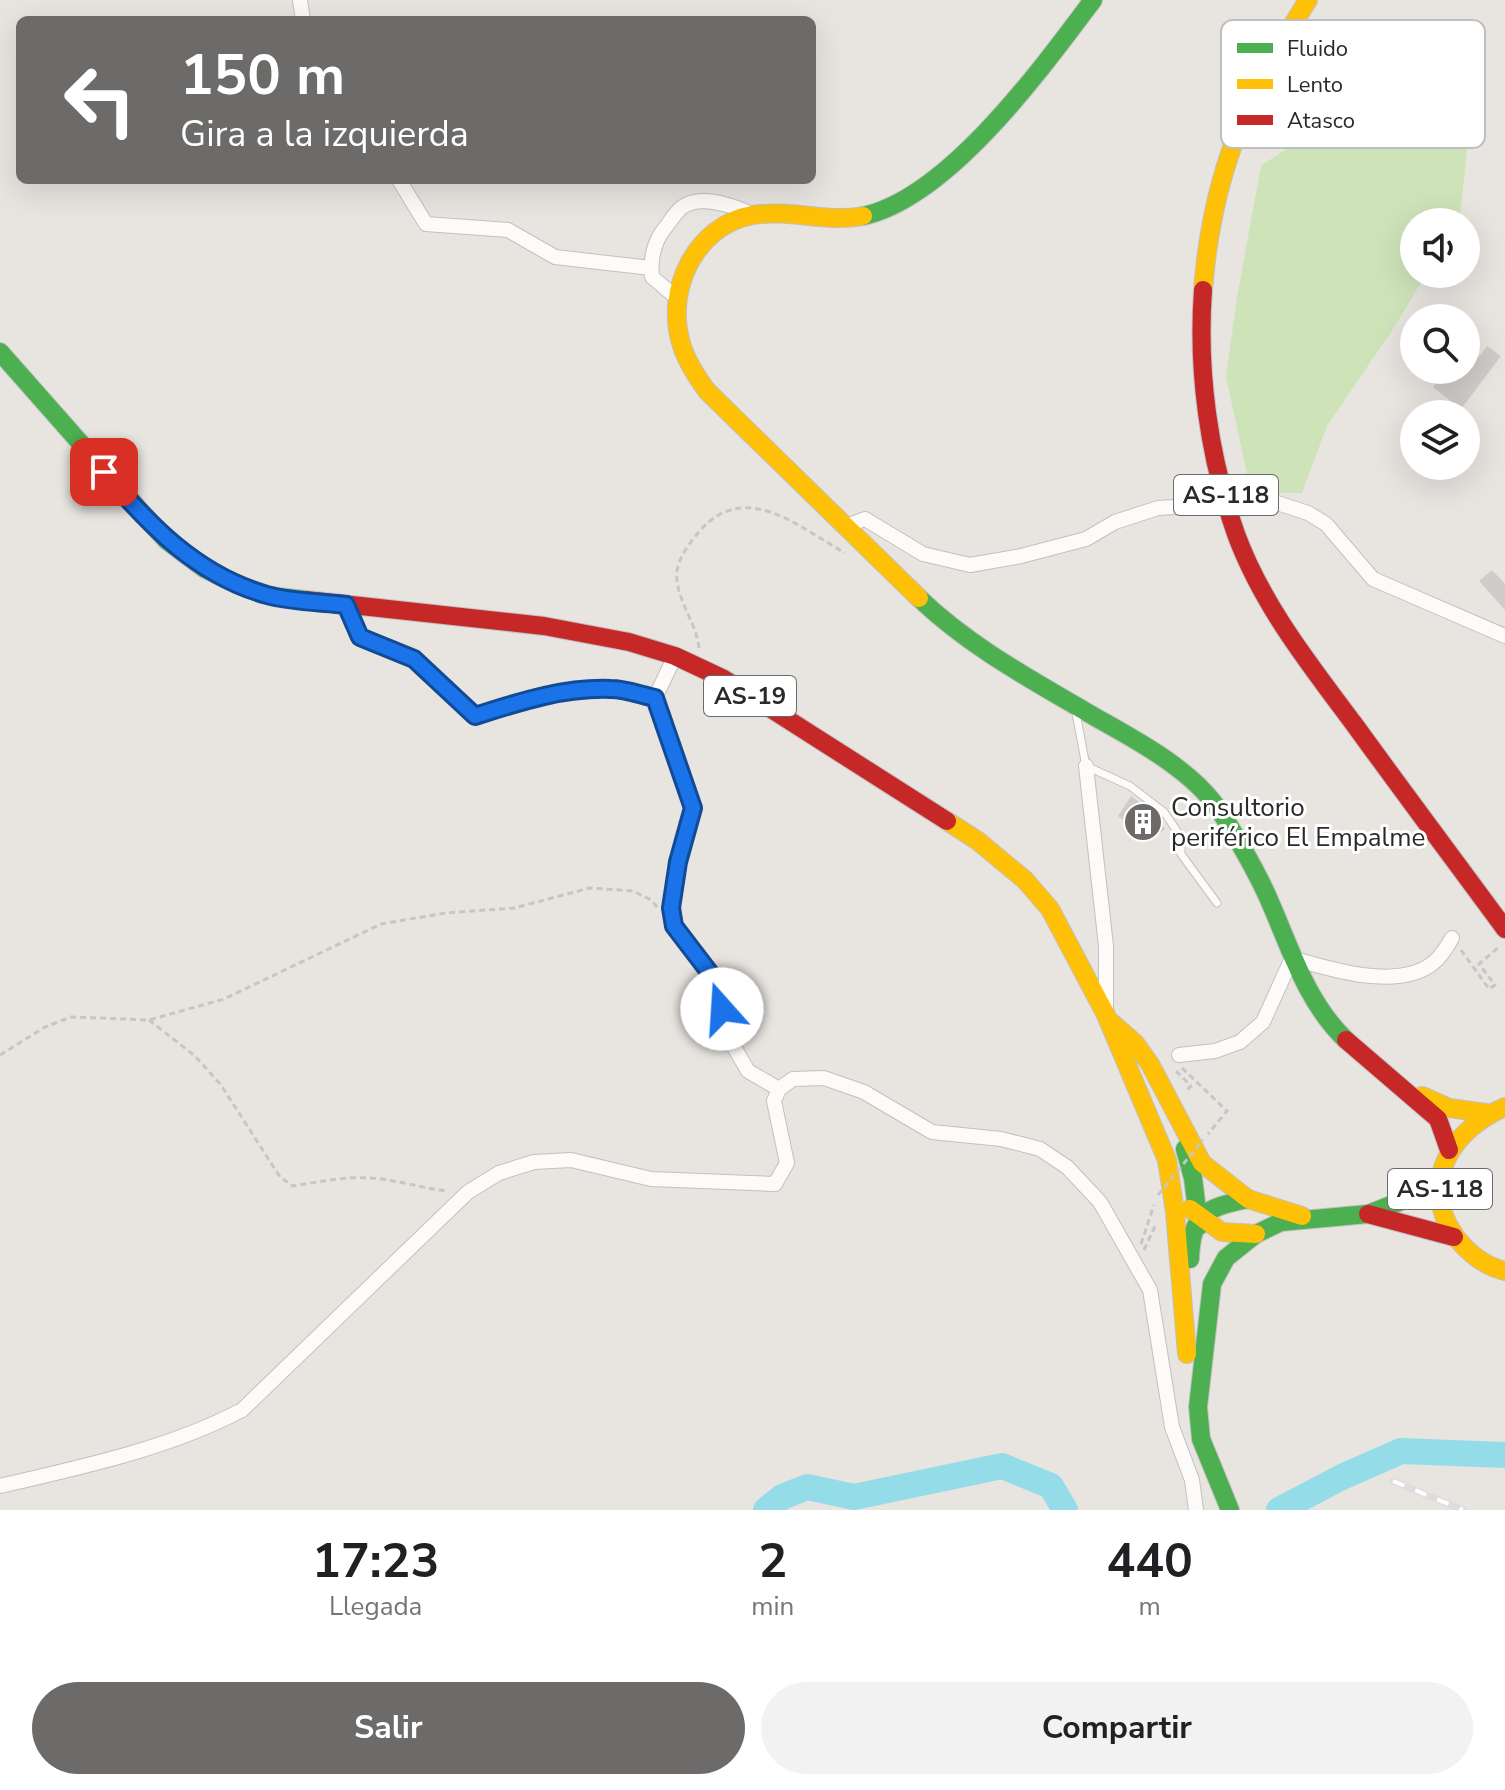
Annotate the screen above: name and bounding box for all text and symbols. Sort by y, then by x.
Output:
legend [1221,20,1485,148]
text: Fluido [1287,34,1348,64]
text: 150 m [180,37,345,114]
icon: left [48,48,152,152]
text: Lento [1287,70,1343,100]
text: Atasco [1287,106,1355,136]
text: Gira a la izquierda [180,110,469,159]
map controls [1400,208,1480,480]
button: sound [1400,208,1480,288]
button: search [1400,304,1480,384]
button: layers [1400,400,1480,480]
pin [70,438,138,506]
icon: arrive [82,450,126,494]
road number: AS-118 [1174,475,1278,515]
road number: AS-19 [704,676,796,716]
place label: Consultorio periférico El Empalme [1171,790,1425,855]
building icon: Consultorio periférico El Empalme [1122,801,1164,843]
position arrow [680,967,764,1051]
road number: AS-118 [1388,1169,1492,1209]
text: 17:23 [312,1528,439,1594]
text: 2 [758,1528,787,1594]
text: 440 [1106,1528,1193,1594]
text: Llegada [329,1589,422,1624]
text: min [751,1589,794,1624]
text: m [1139,1589,1161,1624]
button: Salir [32,1682,745,1774]
button: Compartir [761,1682,1473,1774]

